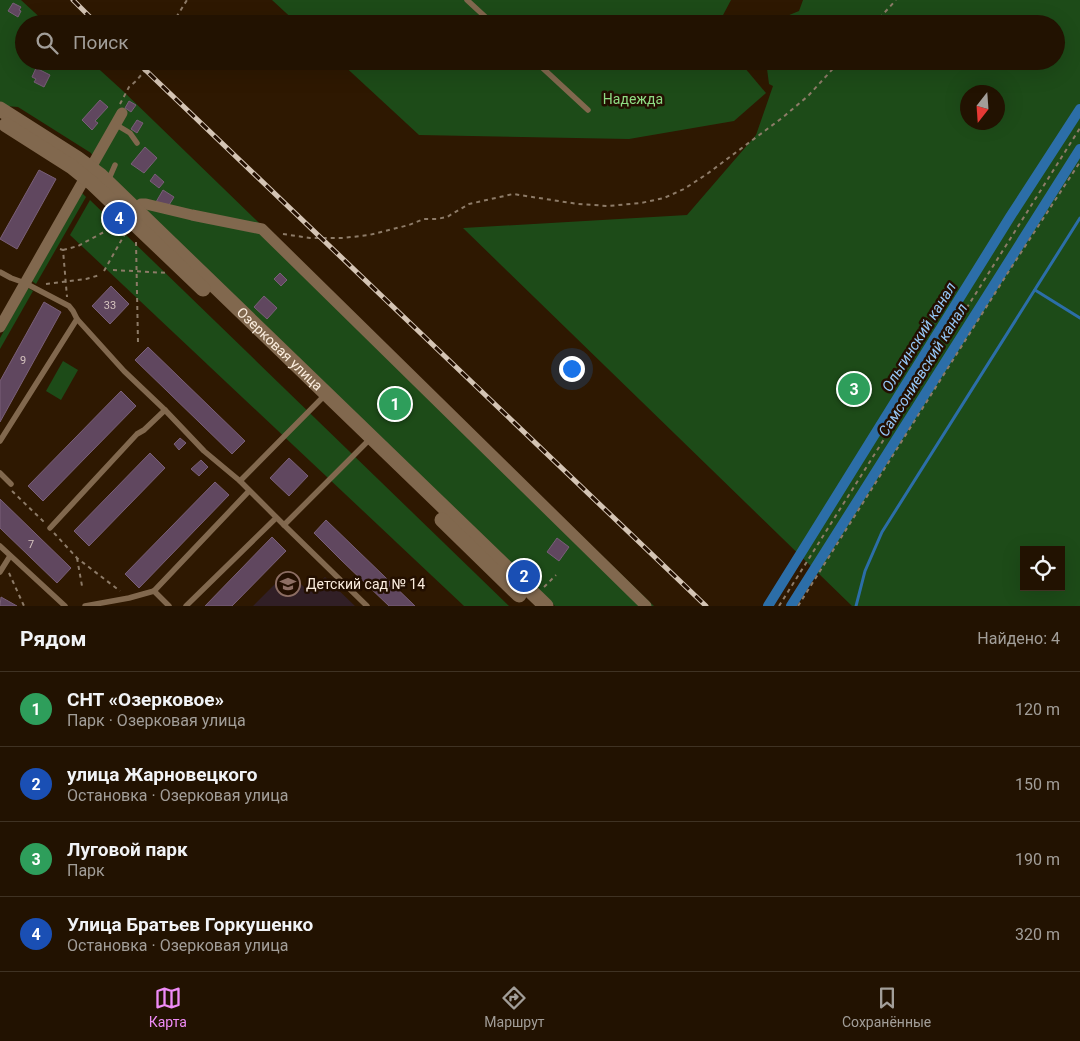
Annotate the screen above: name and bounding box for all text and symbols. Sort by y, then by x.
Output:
search box [15,15,1065,70]
icon: search [33,29,61,57]
text: Поиск [73,31,129,54]
north arrow [960,85,1005,130]
park label: Надежда [603,91,663,107]
pin: 4 [103,199,135,237]
water label: Ольгинский канал [878,279,960,395]
house number: 33 [104,299,116,312]
water label: Самсониевский канал [875,300,971,440]
street label: Озерковая улица [234,304,326,394]
house number: 9 [20,354,26,367]
your location [559,356,585,382]
pin: 3 [838,370,870,408]
pin: 1 [379,385,411,423]
house number: 7 [28,538,34,551]
map controls [1020,546,1065,591]
button: locate [1020,546,1065,591]
pin: 2 [508,557,540,595]
school or university icon: Детский сад № 14 [275,571,301,597]
place label: Детский сад № 14 [306,576,425,592]
text: Рядом [20,627,86,651]
text: Найдено: 4 [977,629,1060,648]
text: СНТ «Озерковое» [67,688,224,711]
text: 1 [31,700,41,719]
text: 120 m [1015,700,1060,719]
text: Парк · Озерковая улица [67,711,246,730]
text: улица Жарновецкого [67,763,258,786]
text: 2 [31,775,41,794]
text: 150 m [1015,775,1060,794]
text: Остановка · Озерковая улица [67,786,288,805]
text: Луговой парк [67,838,188,861]
text: 3 [31,850,41,869]
text: 190 m [1015,850,1060,869]
text: Парк [67,861,105,880]
text: Улица Братьев Горкушенко [67,913,313,936]
text: 4 [31,925,41,944]
text: 320 m [1015,925,1060,944]
text: Остановка · Озерковая улица [67,936,288,955]
tab: Карта [149,984,187,1030]
tab: Маршрут [484,984,545,1030]
tab: Сохранённые [842,984,931,1030]

